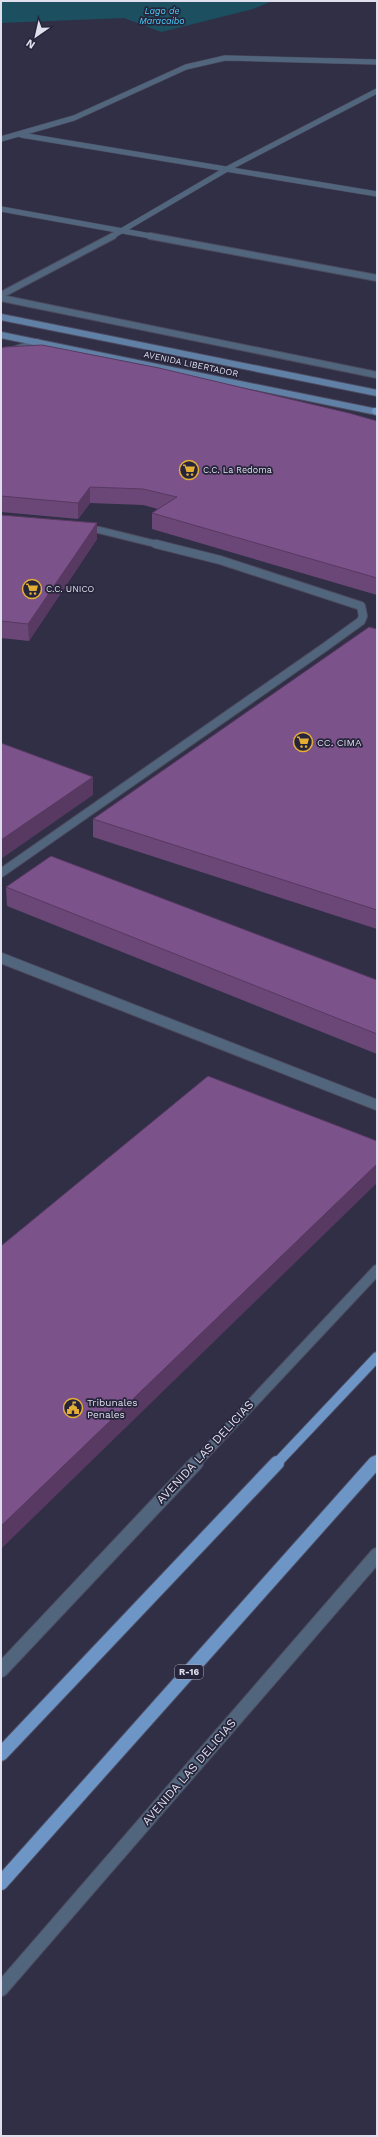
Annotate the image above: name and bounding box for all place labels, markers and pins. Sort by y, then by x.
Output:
supermarket icon: C.C. La Redoma [178,459,200,481]
place label: C.C. La Redoma [203,465,272,475]
supermarket icon: C.C. UNICO [21,578,43,600]
place label: C.C. UNICO [46,584,95,594]
supermarket icon: CC. CIMA [292,731,314,753]
place label: CC. CIMA [317,737,362,748]
public building icon: Tribunales Penales [62,1397,84,1419]
place label: Tribunales Penales [87,1397,137,1420]

